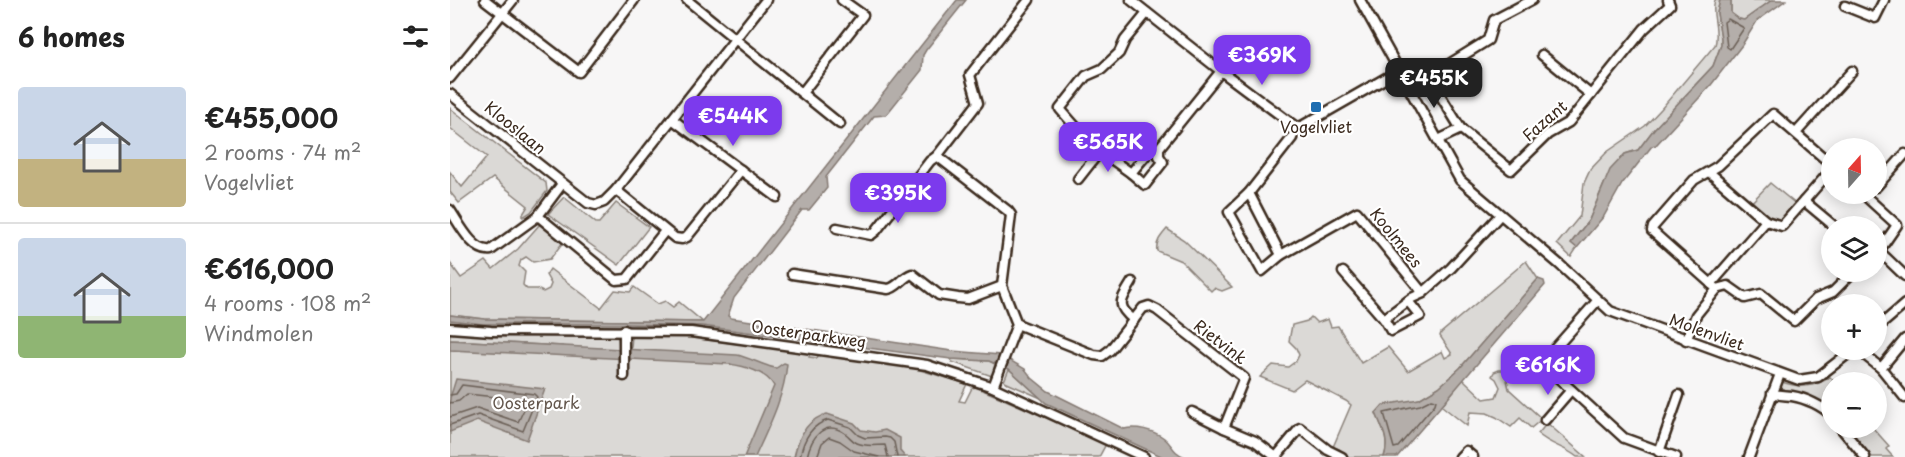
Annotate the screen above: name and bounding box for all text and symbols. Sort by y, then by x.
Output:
text: 6 homes [18,17,125,56]
icon: filters [399,20,432,53]
pin: €369K [1220,35,1304,86]
text: €369K [1227,39,1297,69]
pin: €455K [1392,58,1476,109]
text: €455K [1399,62,1469,92]
street label: Fazant [1516,93,1572,146]
street label: Klooslaan [480,95,552,159]
pin: €544K [691,96,775,147]
text: €455,000 [204,98,338,137]
text: €544K [698,100,768,130]
marker: Vogelvliet [1309,100,1323,114]
icon: home [66,111,138,183]
place label: Vogelvliet [1280,114,1352,138]
pin: €565K [1066,122,1150,173]
text: €565K [1073,126,1143,156]
text: 2 rooms · 74 m² [204,137,361,167]
north arrow [1821,138,1887,204]
map controls [1821,138,1887,438]
text: Vogelvliet [204,167,294,197]
pin: €395K [856,173,940,224]
text: €395K [864,177,932,207]
street label: Koolmees [1365,202,1429,272]
button: layers [1821,216,1887,282]
text: €616,000 [204,249,334,288]
icon: home [66,262,138,334]
text: 4 rooms · 108 m² [204,288,371,318]
button: + [1821,294,1887,360]
street label: Molenvliet [1666,306,1748,356]
street label: Oosterparkweg [750,313,868,353]
street label: Rietvink [1189,313,1253,369]
text: Windmolen [204,318,313,348]
pin: €616K [1506,345,1590,396]
text: €616K [1515,349,1581,379]
button: − [1821,372,1887,438]
park label: Oosterpark [492,390,580,414]

